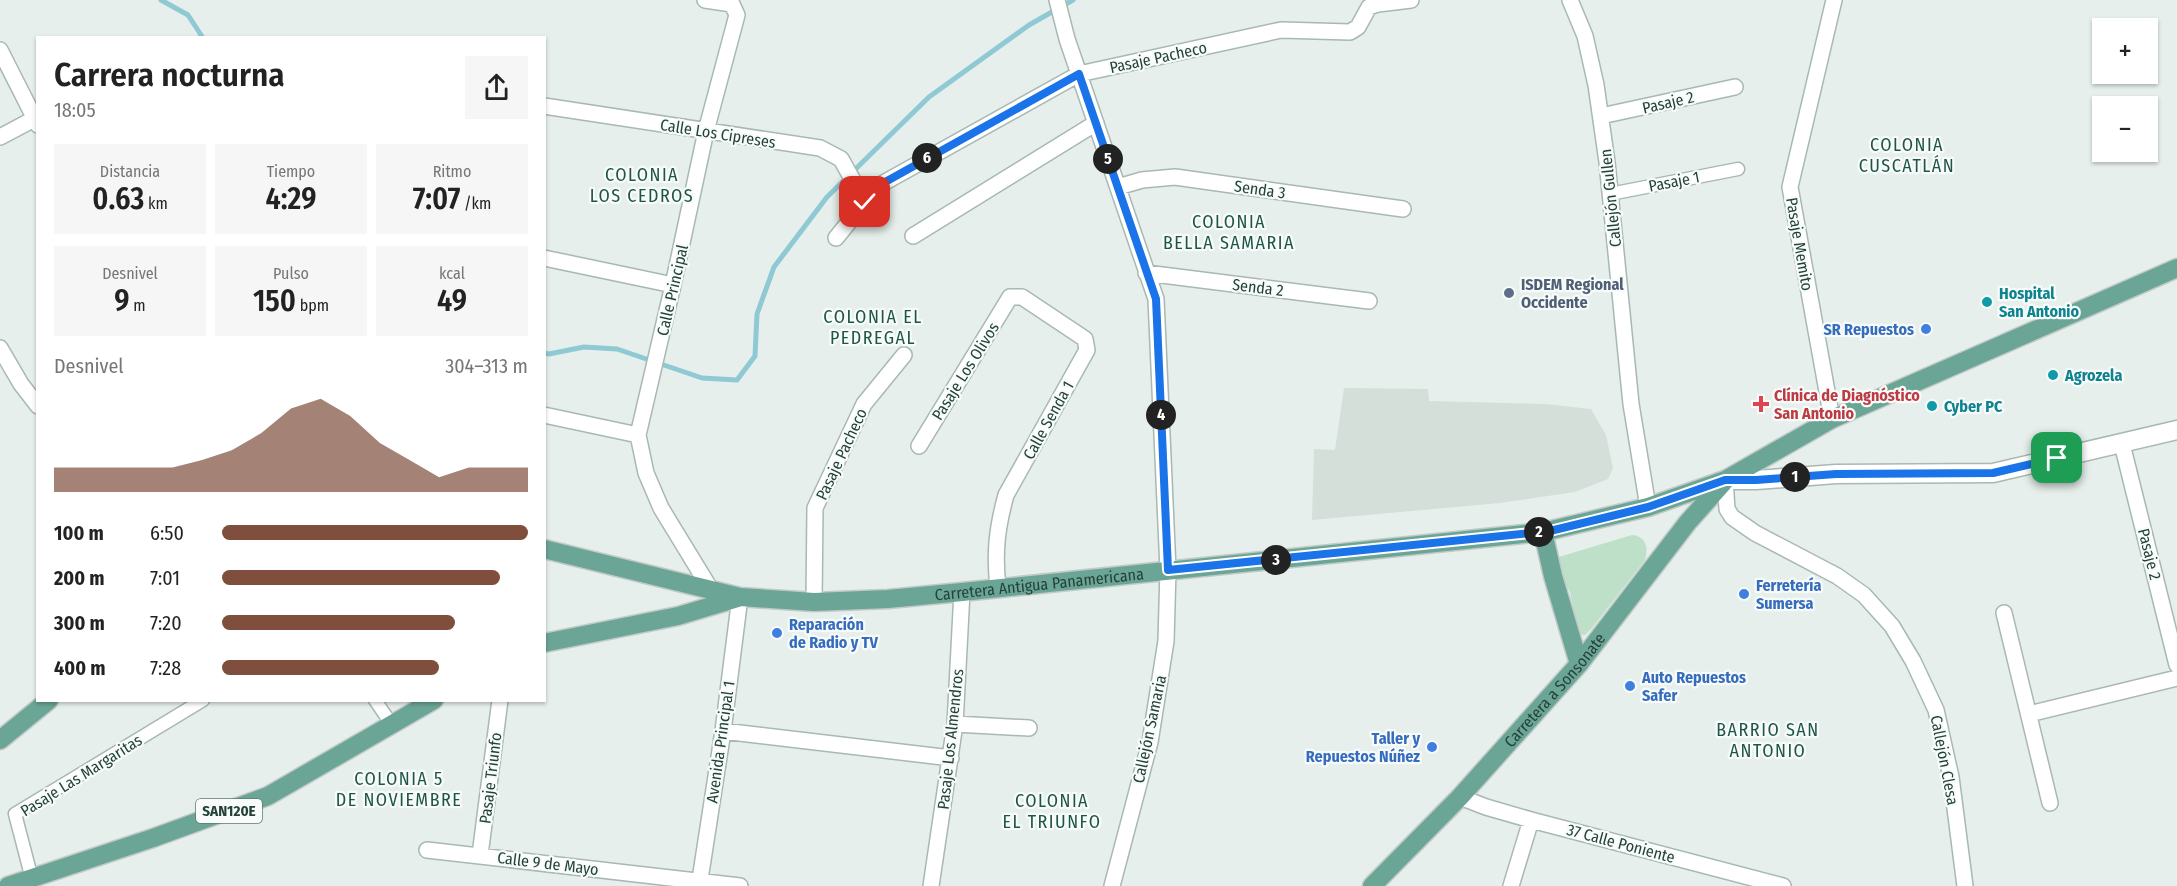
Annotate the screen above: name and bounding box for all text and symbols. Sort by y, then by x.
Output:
map controls [2092,18,2158,162]
button: + [2092,18,2158,84]
street label: Pasaje Pacheco [1108,38,1208,77]
text: Carrera nocturna [54,55,285,95]
button: share [465,56,528,119]
street label: Pasaje 2 [1640,87,1696,118]
button: − [2092,96,2158,162]
text: 18:05 [54,98,96,122]
street label: Calle Los Cipreses [659,115,777,152]
district label: COLONIA CUSCATLÁN [1859,134,1955,177]
pin: 6 [912,143,942,173]
pin: 5 [1093,144,1123,174]
text: 6 [923,148,931,167]
street label: Callejón Gullen [1596,148,1625,248]
text: 5 [1104,149,1112,168]
text: Distancia [100,162,160,181]
text: Tiempo [267,162,315,181]
text: Ritmo [433,162,471,181]
district label: COLONIA LOS CEDROS [590,164,694,207]
street label: Pasaje 1 [1647,167,1701,196]
pin [839,176,890,227]
street label: Senda 3 [1233,176,1287,202]
text: 0.63 [92,181,144,217]
text: 4:29 [266,181,316,217]
text: 7:07 [413,181,460,217]
icon: check [848,185,881,218]
text: km [144,194,168,213]
text: /km [460,194,491,213]
street label: Pasaje Memito [1782,196,1817,292]
district label: COLONIA BELLA SAMARIA [1163,211,1295,254]
street label: Calle Principal [653,243,692,338]
text: Desnivel [102,264,158,283]
text: Pulso [273,264,309,283]
text: kcal [439,264,465,283]
street label: Senda 2 [1231,275,1285,300]
place label: ISDEM Regional Occidente [1521,275,1624,312]
text: 9 [114,283,130,319]
text: 150 [253,283,296,319]
text: 49 [437,283,467,319]
place label: Hospital San Antonio [1999,284,2079,321]
marker: ISDEM Regional Occidente [1502,286,1516,300]
marker: Hospital San Antonio [1980,295,1994,309]
text: m [130,296,146,315]
text: bpm [296,296,329,315]
district label: COLONIA EL PEDREGAL [823,306,923,349]
street label: Pasaje Los Olivos [928,319,1003,424]
place label: SR Repuestos [1824,320,1914,339]
marker: SR Repuestos [1919,322,1933,336]
text: Desnivel [54,354,124,378]
text: 304–313 m [445,354,528,378]
place label: Agrozela [2064,366,2122,385]
marker: Agrozela [2046,368,2060,382]
street label: Calle Senda 1 [1019,378,1078,463]
place label: Clínica de Diagnóstico San Antonio [1774,386,1920,423]
marker: Clínica de Diagnóstico San Antonio [1752,395,1770,413]
place label: Cyber PC [1944,397,2003,416]
marker: Cyber PC [1925,399,1939,413]
pin: 4 [1146,400,1176,430]
street label: Pasaje Pacheco [812,405,871,503]
text: 4 [1157,405,1165,424]
pin [2031,432,2082,483]
icon: arrive [2040,441,2073,474]
pin: 1 [1780,462,1810,492]
text: 1 [1792,467,1798,486]
pin: 2 [1524,517,1554,547]
text: 100 m [54,521,104,545]
text: 6:50 [150,521,184,545]
text: 2 [1535,522,1543,541]
street label: Pasaje 2 [2134,526,2165,582]
pin: 3 [1261,545,1291,575]
text: 3 [1272,550,1280,569]
street label: Carretera Antigua Panamericana [934,564,1145,605]
text: 200 m [54,566,105,590]
text: 7:01 [150,566,180,590]
place label: Ferretería Sumersa [1756,576,1821,613]
marker: Ferretería Sumersa [1737,587,1751,601]
text: 300 m [54,611,105,635]
text: 7:20 [150,611,182,635]
place label: Reparación de Radio y TV [789,615,878,652]
marker: Reparación de Radio y TV [770,626,784,640]
street label: Carretera a Sonsonate [1500,629,1609,751]
text: 400 m [54,656,106,680]
text: 7:28 [150,656,181,680]
street label: Pasaje Los Almendros [934,668,967,810]
place label: Auto Repuestos Safer [1641,668,1746,705]
street label: Callejón Samaria [1129,673,1170,785]
marker: Auto Repuestos Safer [1623,679,1637,693]
street label: Avenida Principal 1 [703,680,738,804]
street label: Callejón Clesa [1926,714,1963,807]
district label: BARRIO SAN ANTONIO [1716,719,1820,762]
place label: Taller y Repuestos Núñez [1306,729,1420,766]
street label: Pasaje Las Margaritas [17,730,146,820]
street label: Pasaje Triunfo [475,731,506,825]
marker: Taller y Repuestos Núñez [1425,740,1439,754]
district label: COLONIA 5 DE NOVIEMBRE [336,768,462,811]
district label: COLONIA EL TRIUNFO [1003,790,1101,833]
road number: SAN120E [196,799,262,823]
street label: 37 Calle Poniente [1565,820,1677,867]
street label: Calle 9 de Mayo [496,848,600,879]

